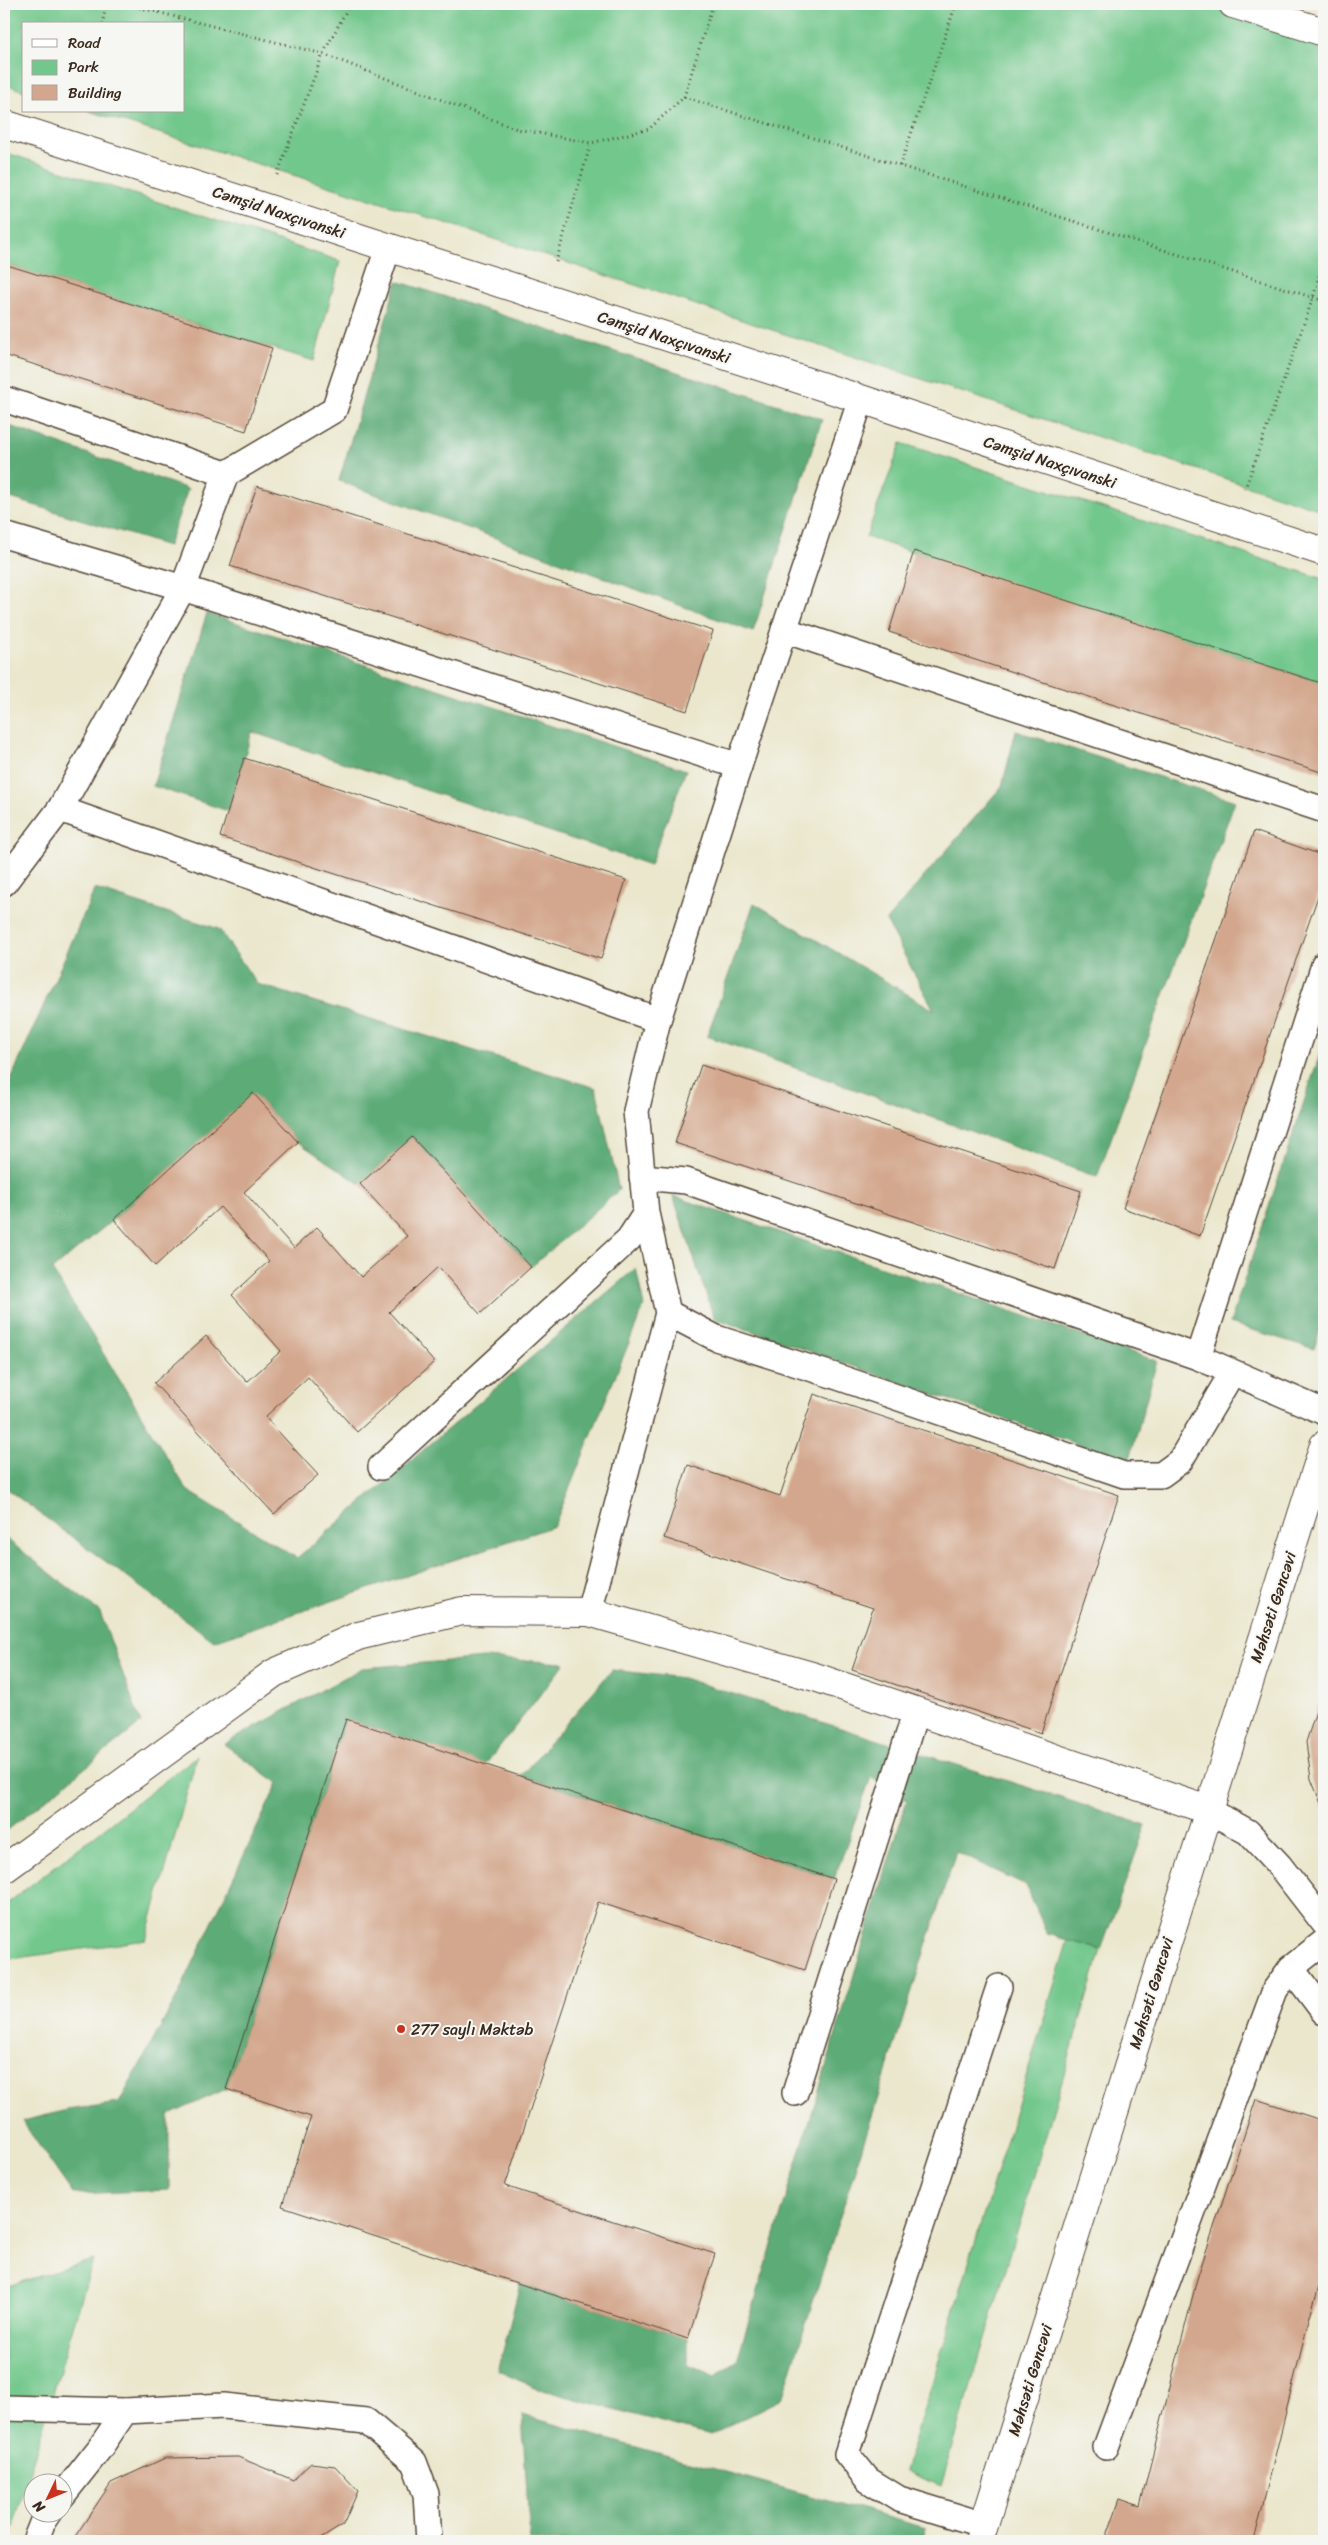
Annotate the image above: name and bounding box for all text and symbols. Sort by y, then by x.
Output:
legend [22,22,185,112]
text: Road [68,30,101,56]
text: Park [68,54,99,80]
text: Building [68,80,122,106]
street label: Cəmşid Naxçıvanski [209,177,350,247]
street label: Cəmşid Naxçıvanski [594,302,735,372]
street label: Cəmşid Naxçıvanski [980,427,1121,497]
street label: Məhsəti Gəncəvi [1241,1547,1305,1667]
street label: Məhsəti Gəncəvi [1120,1933,1182,2053]
place label: 277 saylı Məktəb [411,2015,533,2044]
marker: 277 saylı Məktəb [395,2023,407,2035]
street label: Məhsəti Gəncəvi [999,2320,1061,2440]
north arrow [22,2472,72,2522]
text: N [26,2494,52,2519]

